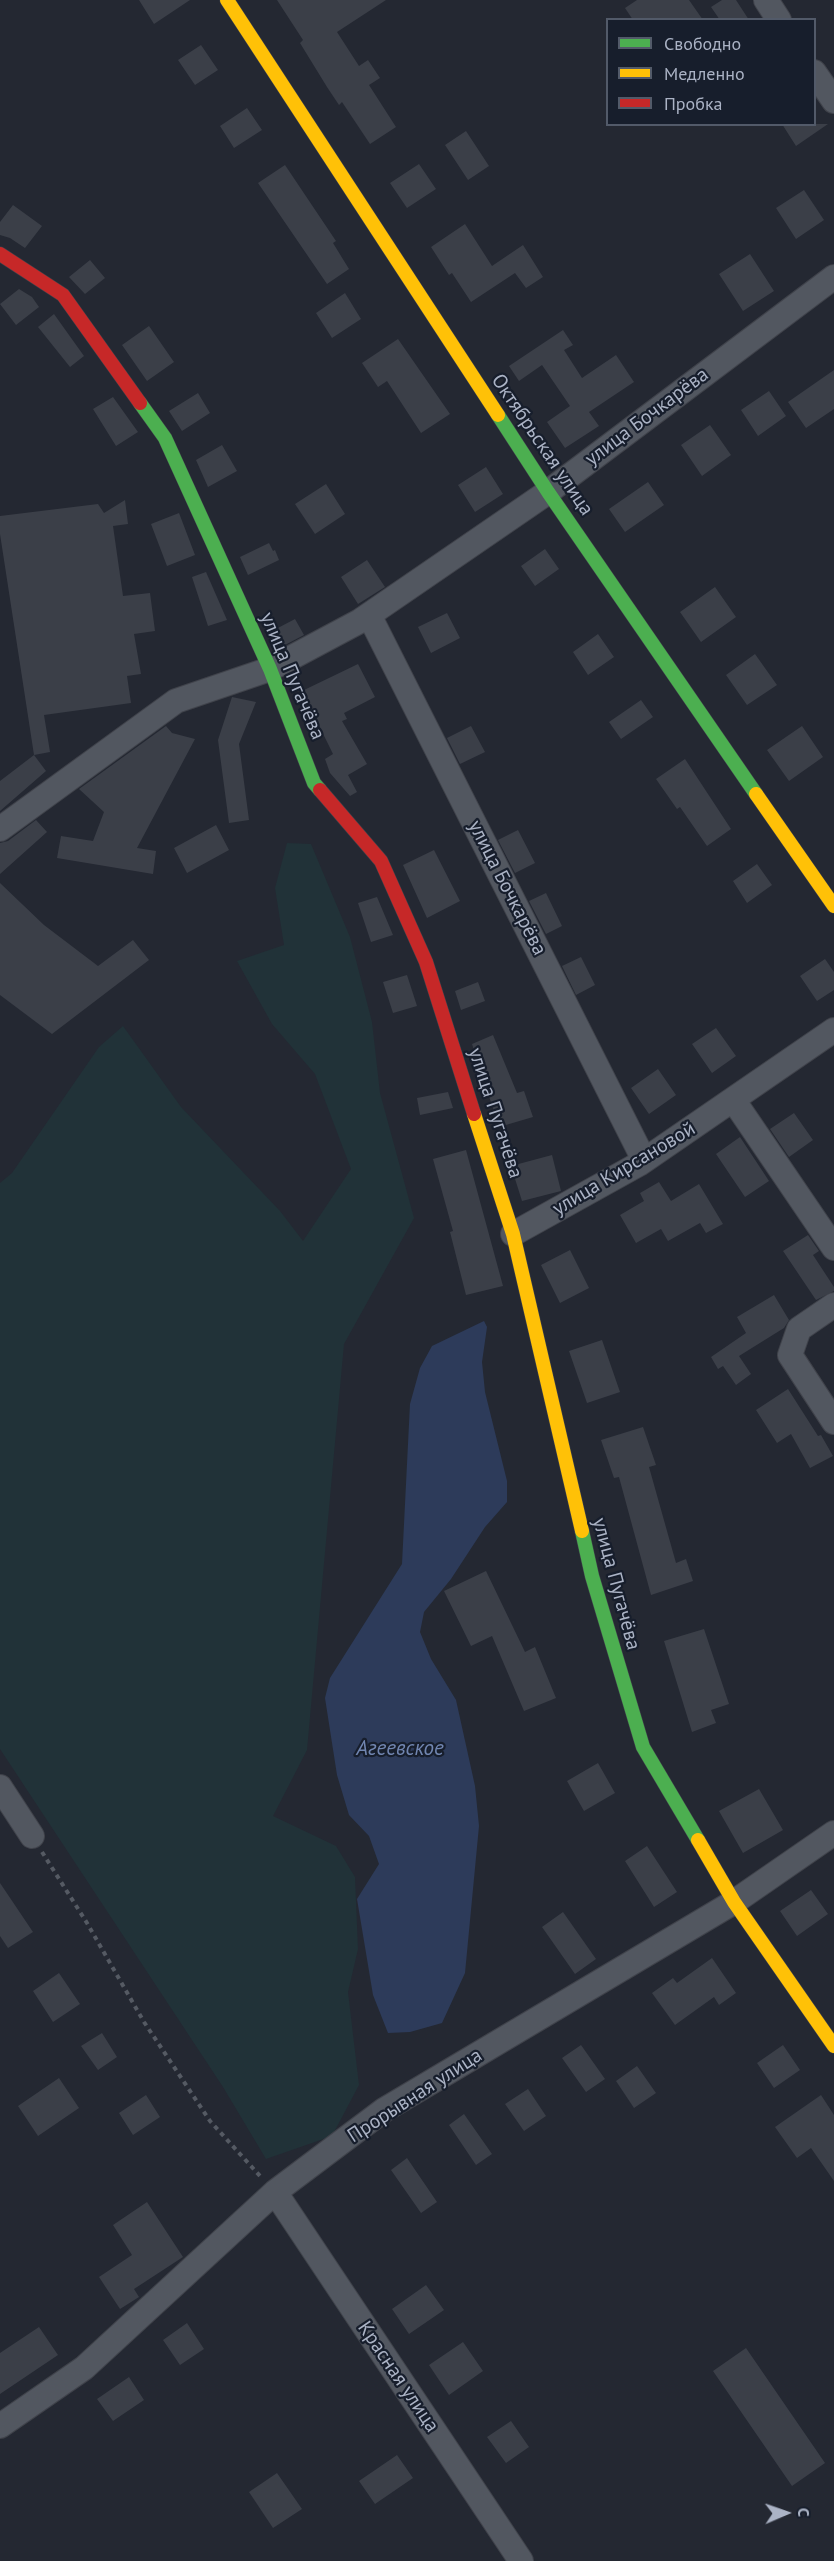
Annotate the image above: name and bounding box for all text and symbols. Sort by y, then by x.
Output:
legend [606,18,816,126]
text: Свободно [664,32,741,55]
text: Медленно [664,62,745,85]
text: Пробка [664,92,722,115]
street label: улица Бочкарёва [581,363,713,471]
street label: Октябрьская улица [486,370,598,520]
street label: улица Пугачёва [254,609,330,743]
street label: улица Бочкарёва [463,817,551,959]
street label: улица Пугачёва [463,1045,527,1181]
street label: улица Кирсановой [548,1117,700,1221]
street label: улица Пугачёва [587,1515,645,1653]
water label: Агеевское [356,1736,444,1762]
street label: Прорывная улица [343,2044,487,2148]
street label: Красная улица [352,2317,444,2437]
north arrow [756,2483,816,2543]
text: С [794,2508,814,2517]

